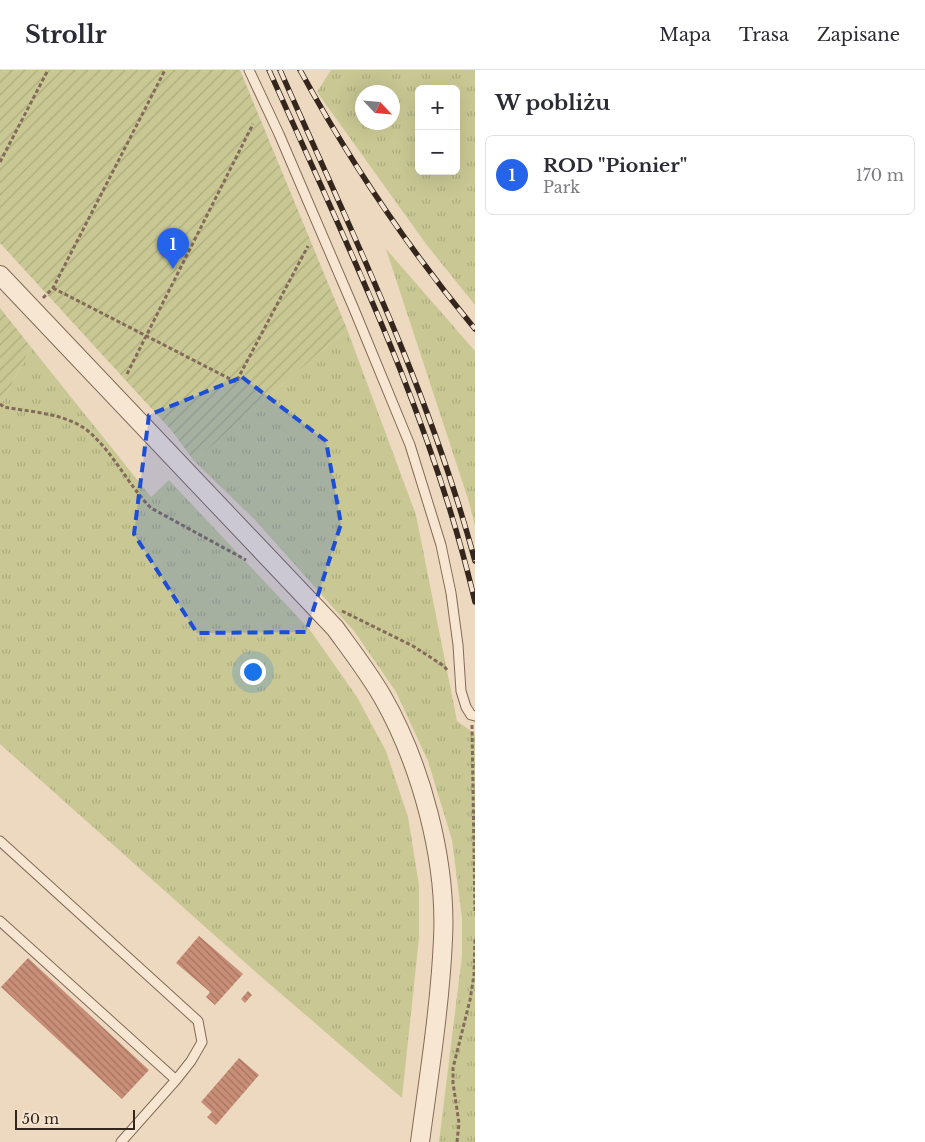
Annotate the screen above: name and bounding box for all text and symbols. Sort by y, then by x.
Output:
text: Strollr [25,20,107,49]
text: Mapa [659,24,711,46]
text: Trasa [739,24,789,46]
text: Zapisane [817,24,900,46]
north arrow [355,85,400,130]
map controls [415,85,460,175]
button: + [415,85,460,130]
text: W pobliżu [495,90,610,116]
button: − [415,130,460,175]
text: ROD "Pionier" [543,154,687,177]
text: 1 [509,165,515,185]
text: 170 m [856,165,904,185]
text: Park [543,177,580,197]
pin: 1 [157,228,189,269]
your location [240,659,266,685]
scale bar [15,1107,135,1130]
text: 50 m [22,1110,59,1128]

